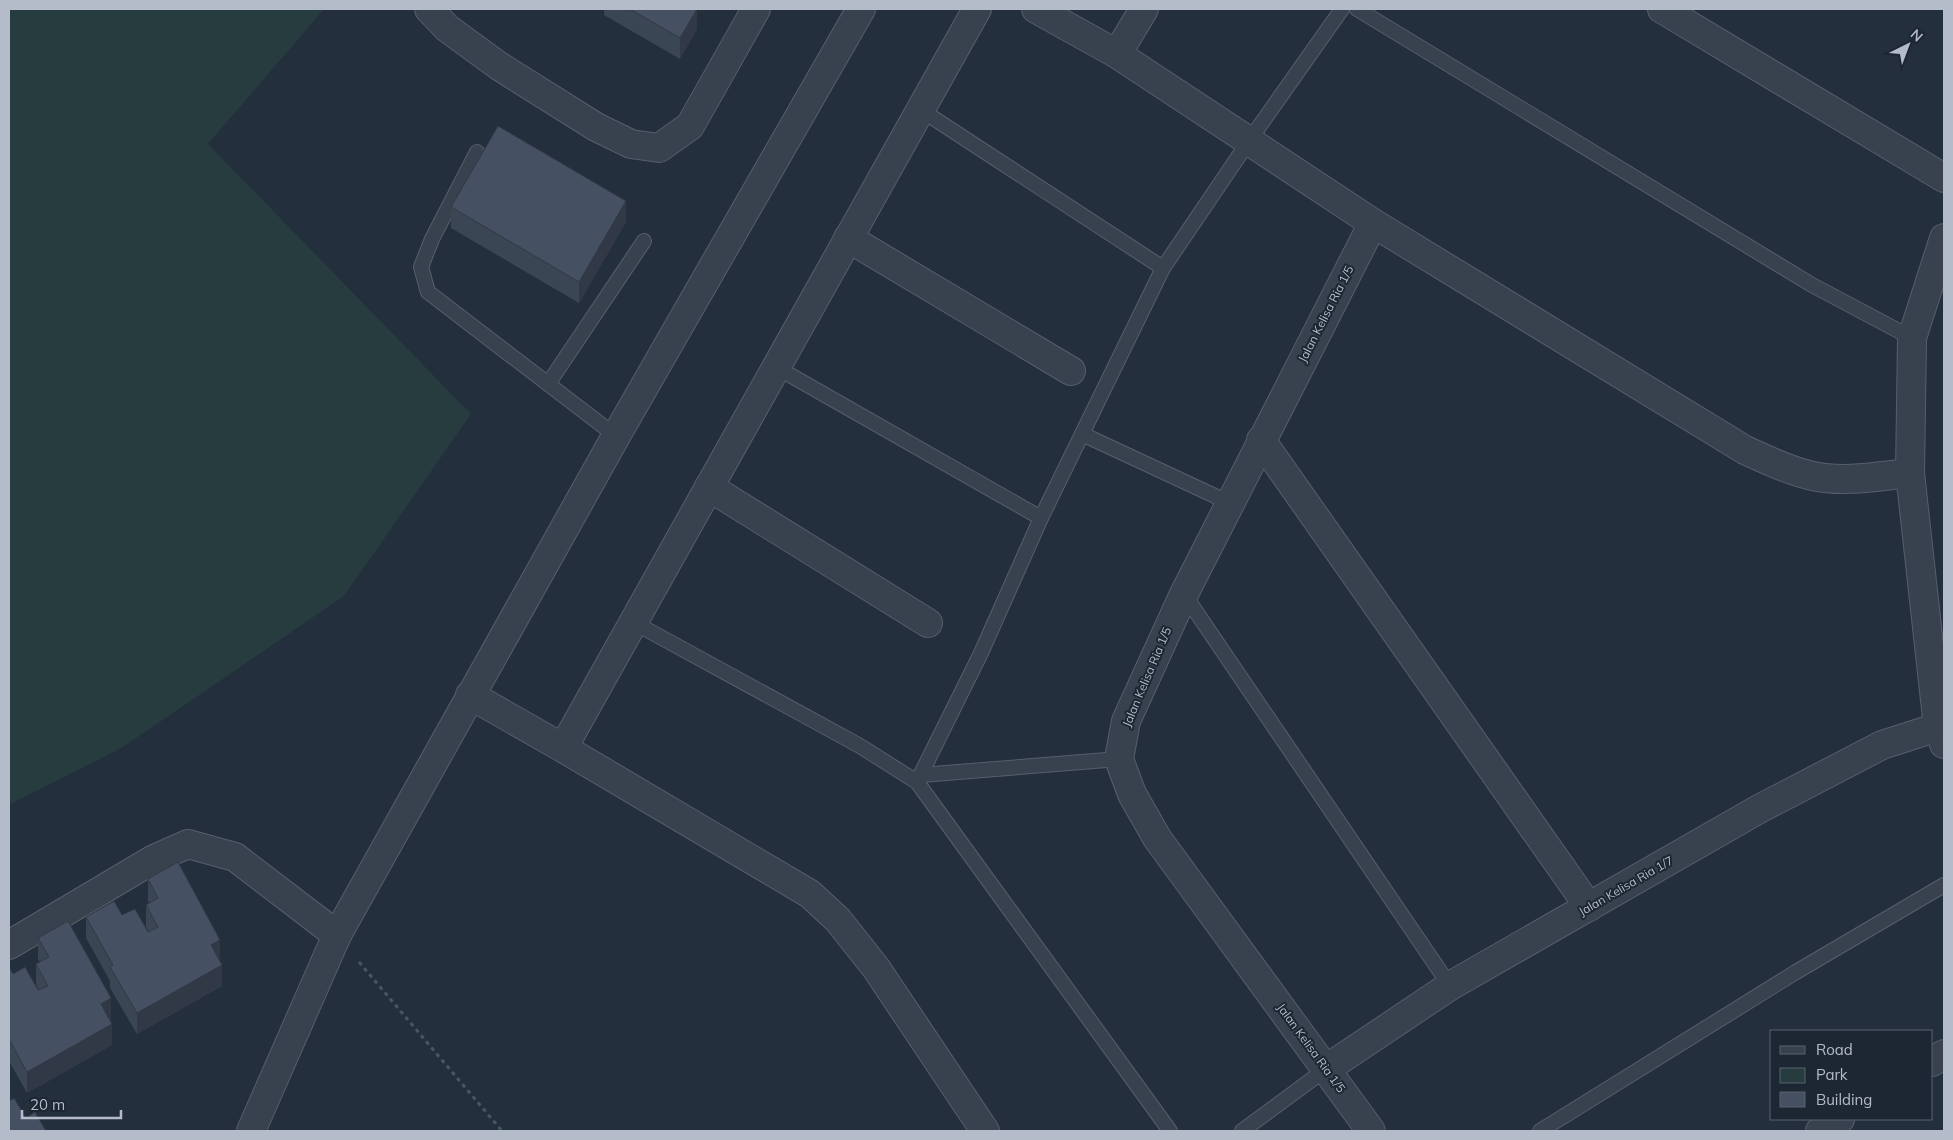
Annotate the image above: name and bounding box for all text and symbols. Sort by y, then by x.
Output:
north arrow [1883,20,1933,70]
text: N [1907,25,1927,46]
street label: Jalan Kelisa Ria 1/5 [1295,263,1356,365]
street label: Jalan Kelisa Ria 1/5 [1119,625,1174,729]
street label: Jalan Kelisa Ria 1/7 [1576,852,1676,919]
street label: Jalan Kelisa Ria 1/5 [1274,1000,1349,1095]
legend [1770,1030,1933,1120]
text: Road [1816,1040,1853,1059]
text: Park [1816,1065,1848,1084]
scale bar [22,1088,121,1120]
text: Building [1816,1090,1872,1109]
text: 20 m [30,1095,65,1114]

